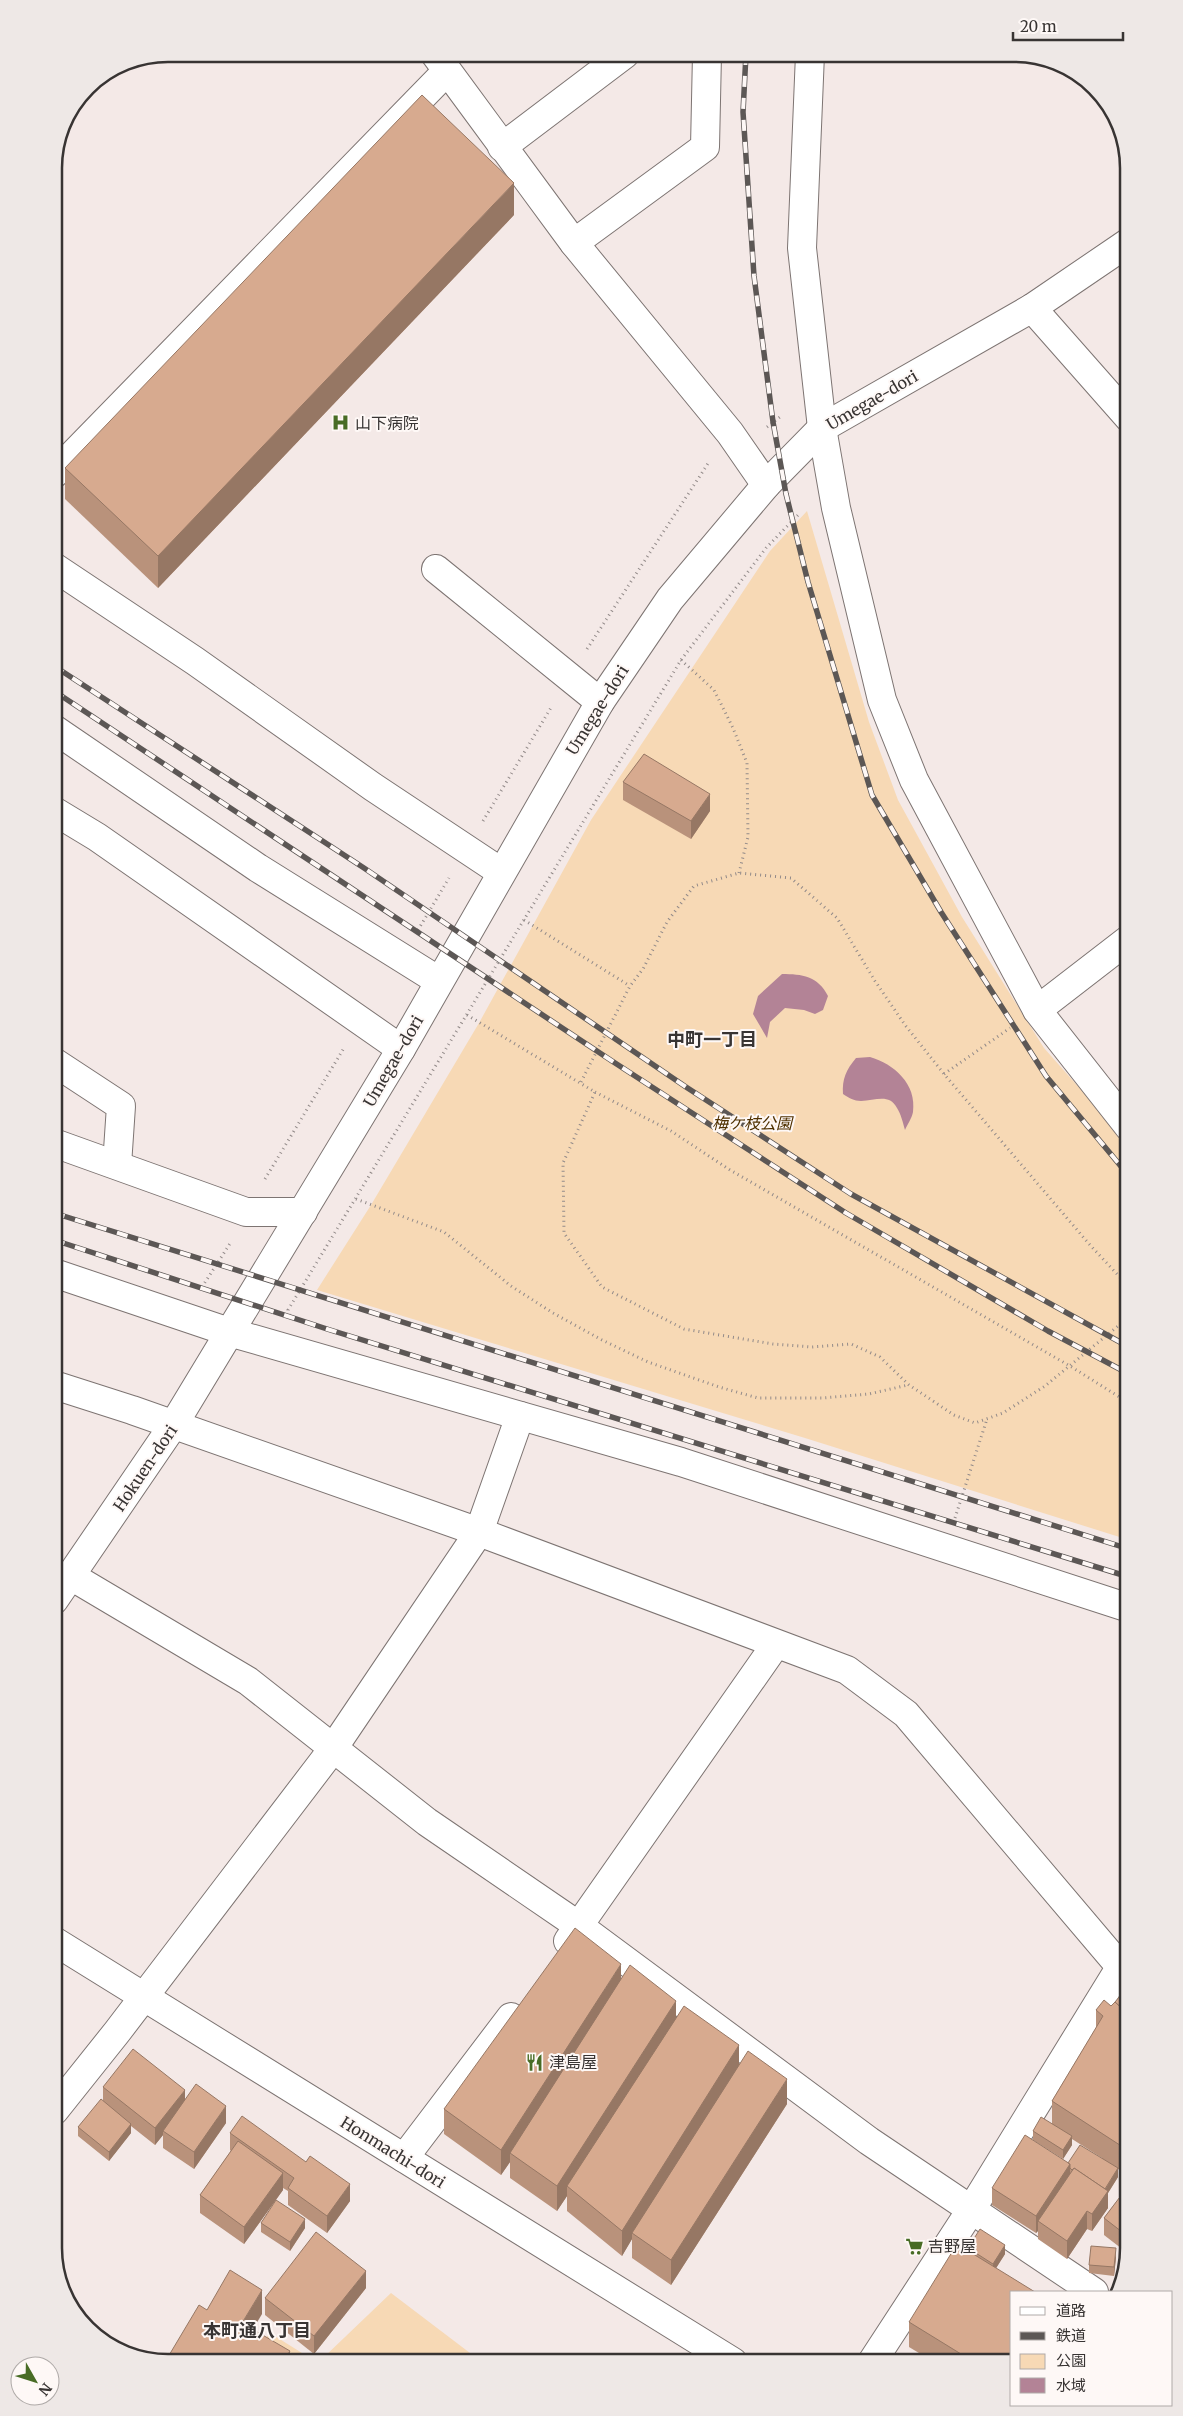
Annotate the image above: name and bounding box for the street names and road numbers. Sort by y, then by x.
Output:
street label: Umegae-dori [823,366,921,434]
street label: Umegae-dori [561,661,633,759]
street label: Umegae-dori [359,1012,427,1110]
street label: Hokuen-dori [109,1421,181,1515]
street label: Honmachi-dori [337,2112,449,2192]

